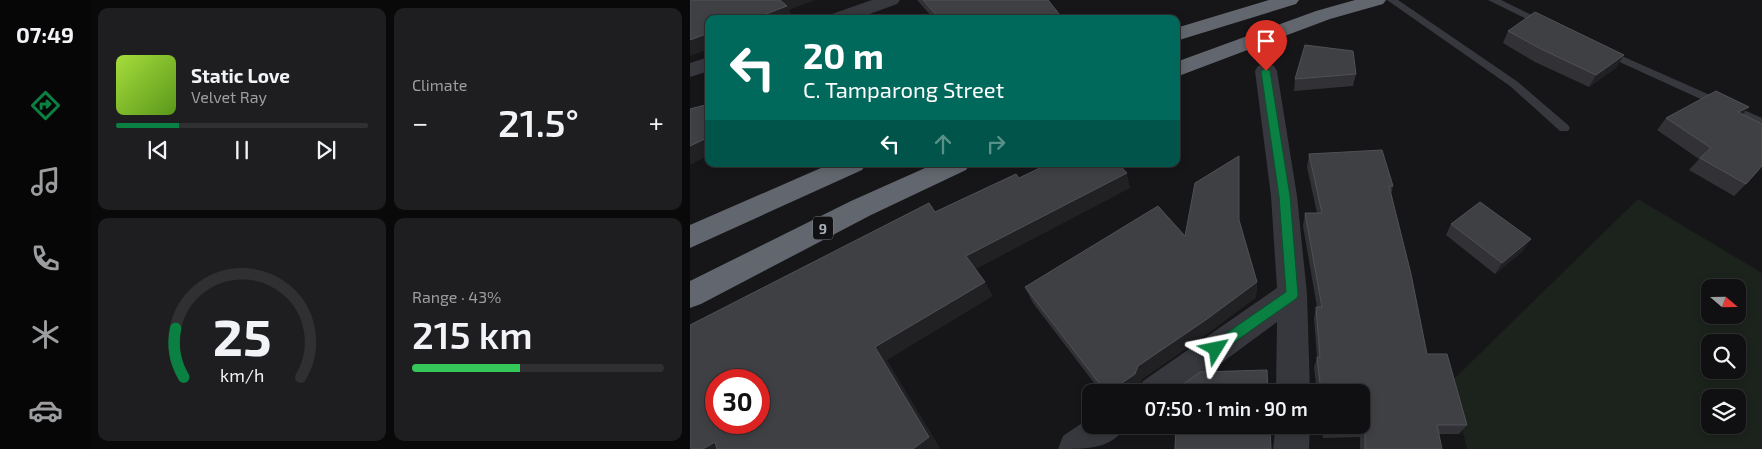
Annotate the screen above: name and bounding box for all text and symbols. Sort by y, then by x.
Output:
pin [1245,20,1287,71]
text: 07:49 [16,21,74,47]
icon: arrive [1252,27,1280,55]
text: 20 m [803,34,884,76]
icon: left [720,35,785,100]
text: Static Love [191,64,290,87]
text: Climate [412,75,467,94]
text: C. Tamparong Street [803,76,1004,102]
text: Velvet Ray [191,87,267,106]
icon: directions [28,88,63,123]
text: 21.5° [498,99,579,145]
text: − [412,105,428,139]
text: + [649,105,664,139]
icon: left [876,130,904,158]
icon: ahead [929,130,957,158]
icon: right [982,130,1010,158]
icon: previous [144,136,172,164]
icon: pause [228,136,256,164]
icon: next [312,136,340,164]
icon: music [28,164,63,199]
road number: 9 [813,217,833,240]
icon: phone [28,241,63,276]
north arrow [1701,279,1746,324]
map controls [1701,279,1746,434]
text: Range · 43% [412,287,501,306]
text: 25 [213,304,271,366]
text: 215 km [412,311,533,357]
icon: climate [28,317,63,352]
position arrow [1189,322,1241,374]
button: search [1701,334,1746,379]
text: km/h [220,364,264,386]
speed limit sign: 30 [705,369,770,434]
button: layers [1701,389,1746,434]
icon: car [28,393,63,428]
text: 07:50 · 1 min · 90 m [1144,397,1308,420]

